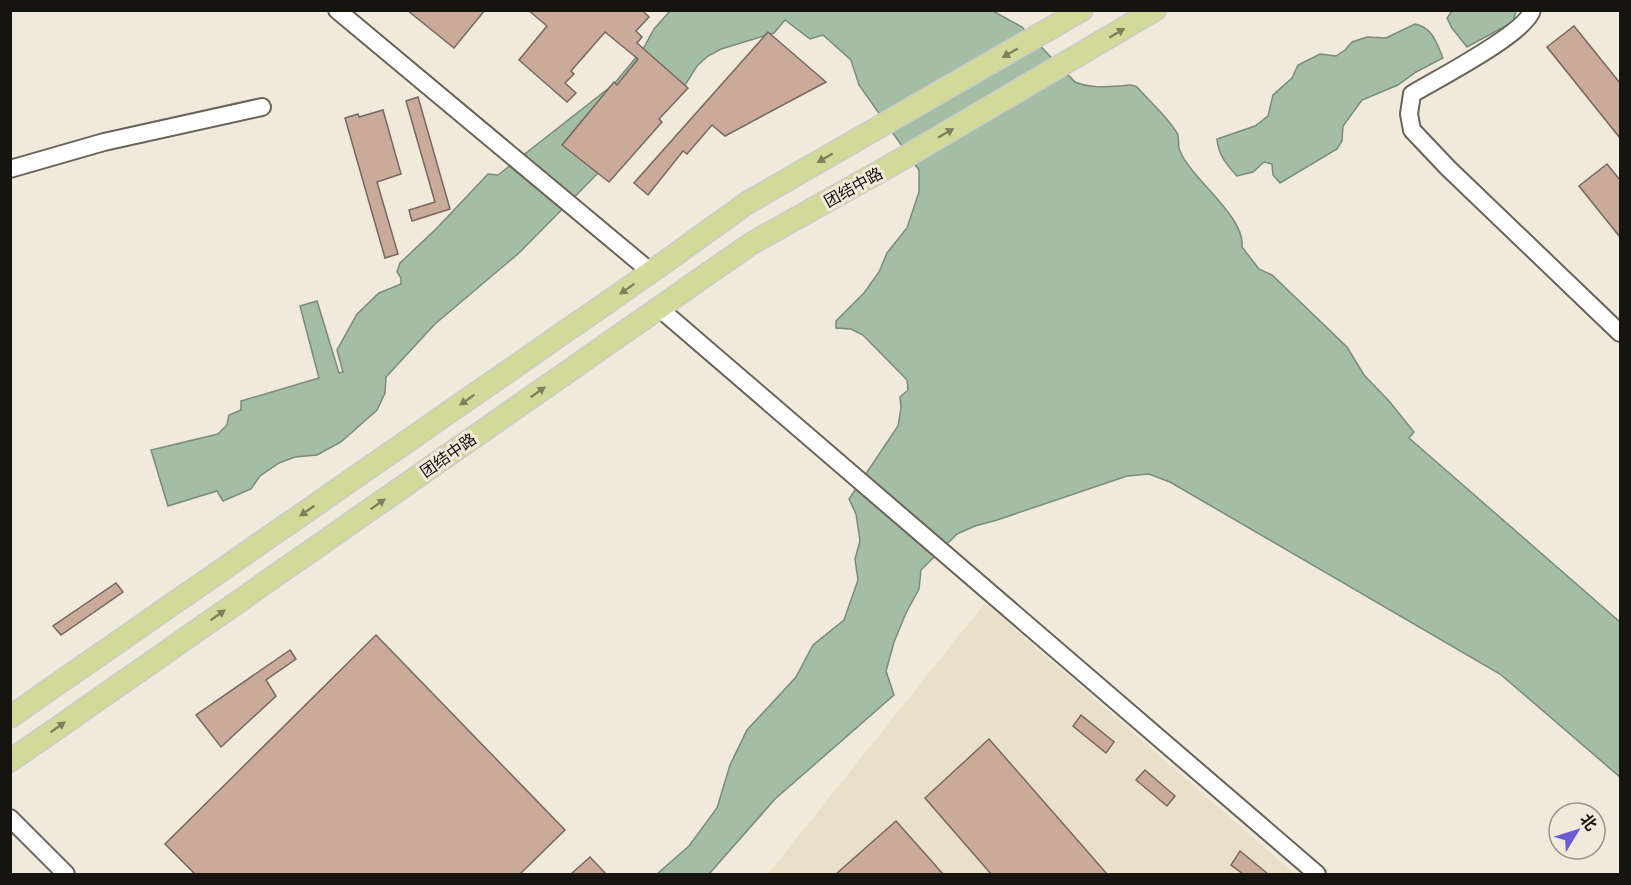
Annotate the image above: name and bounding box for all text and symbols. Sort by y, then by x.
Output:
one-way arrow [1109,28,1126,38]
one-way arrow [1002,47,1018,58]
one-way arrow [938,128,954,139]
one-way arrow [817,153,833,164]
street label: 团结中路 [821,164,886,211]
one-way arrow [620,283,636,295]
one-way arrow [530,387,546,398]
one-way arrow [459,394,475,405]
street label: 团结中路 [417,429,480,482]
one-way arrow [370,499,386,510]
one-way arrow [299,505,315,517]
one-way arrow [210,610,226,621]
one-way arrow [50,721,66,733]
north arrow [1547,801,1607,861]
text: 北 [1576,810,1601,834]

